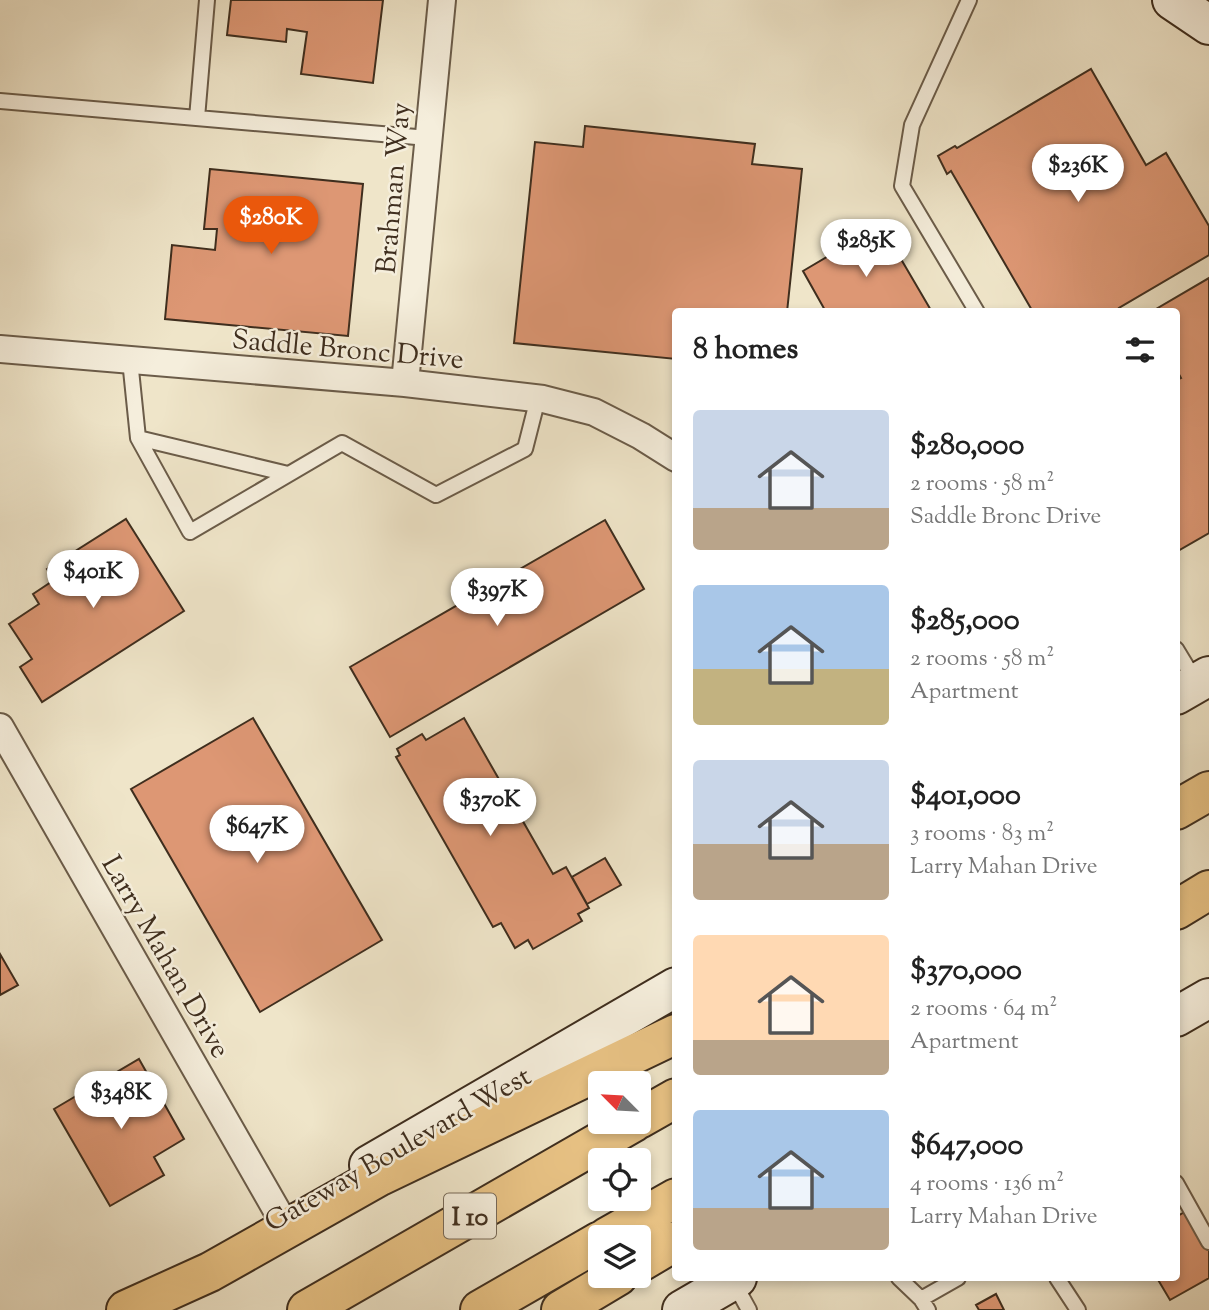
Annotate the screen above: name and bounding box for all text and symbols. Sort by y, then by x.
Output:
street label: Brahman Way [368,101,422,276]
pin: $236K [1029,144,1127,204]
text: $236K [1048,150,1108,183]
pin: $280K [222,196,320,256]
text: $280K [239,202,303,235]
pin: $285K [817,219,915,279]
text: $285K [836,225,896,258]
street label: Saddle Bronc Drive [230,321,465,381]
text: 8 homes [693,329,798,372]
icon: filters [1121,331,1159,369]
text: $280,000 [910,425,1024,468]
icon: home [749,438,833,522]
text: 2 rooms · 58 m² [910,468,1054,501]
text: Saddle Bronc Drive [910,501,1101,534]
pin: $401K [44,550,142,610]
text: $401K [63,556,123,589]
pin: $397K [448,568,546,628]
text: $397K [467,574,527,607]
text: $285,000 [910,600,1020,643]
icon: home [749,613,833,697]
text: 2 rooms · 58 m² [910,643,1054,676]
text: Apartment [910,676,1019,709]
text: $401,000 [910,775,1021,818]
pin: $370K [441,778,539,838]
text: $370K [459,784,521,817]
icon: home [749,788,833,872]
pin: $647K [208,806,306,865]
text: $647K [225,811,289,844]
text: 3 rooms · 83 m² [910,818,1054,851]
street label: Larry Mahan Drive [90,849,239,1066]
text: Larry Mahan Drive [910,851,1097,884]
text: $370,000 [910,950,1022,993]
icon: home [749,963,833,1047]
text: 2 rooms · 64 m² [910,993,1057,1026]
text: Apartment [910,1026,1019,1059]
street label: Gateway Boulevard West [258,1058,540,1243]
north arrow [588,1071,651,1134]
map controls [588,1071,651,1288]
pin: $348K [72,1072,170,1131]
text: $348K [90,1077,152,1110]
text: $647,000 [910,1125,1023,1168]
icon: home [749,1138,833,1222]
button: locate [588,1148,651,1211]
text: 4 rooms · 136 m² [910,1168,1064,1201]
road number: I 10 [444,1194,496,1238]
text: Larry Mahan Drive [910,1201,1097,1234]
button: layers [588,1225,651,1288]

